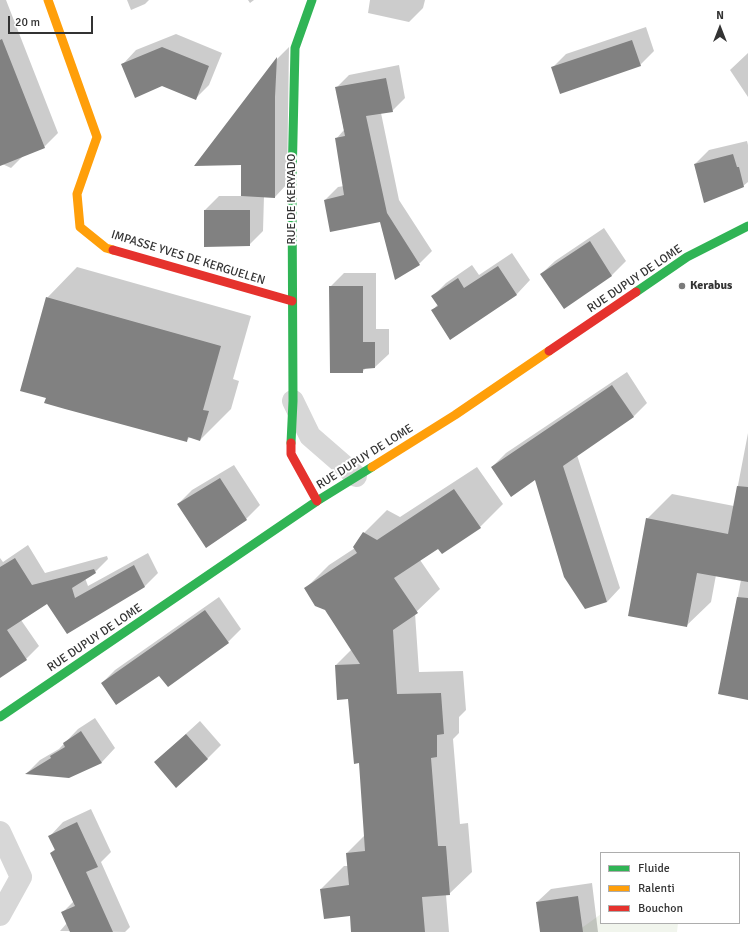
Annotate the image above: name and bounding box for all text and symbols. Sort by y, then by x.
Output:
scale bar [10,8,95,34]
north arrow [700,8,740,48]
text: N [716,9,724,22]
text: 20 m [15,15,40,30]
street label: RUE DE KERYADO [285,154,299,244]
street label: IMPASSE YVES DE KERGUELEN [109,228,267,288]
street label: RUE DUPUY DE LOME [585,242,685,316]
place label: Kerabus [690,279,732,293]
marker: Kerabus [677,281,687,291]
street label: RUE DUPUY DE LOME [314,421,416,493]
street label: RUE DUPUY DE LOME [45,601,145,675]
legend [600,852,740,924]
text: Fluide [638,861,670,876]
text: Ralenti [638,881,675,896]
text: Bouchon [638,901,683,916]

